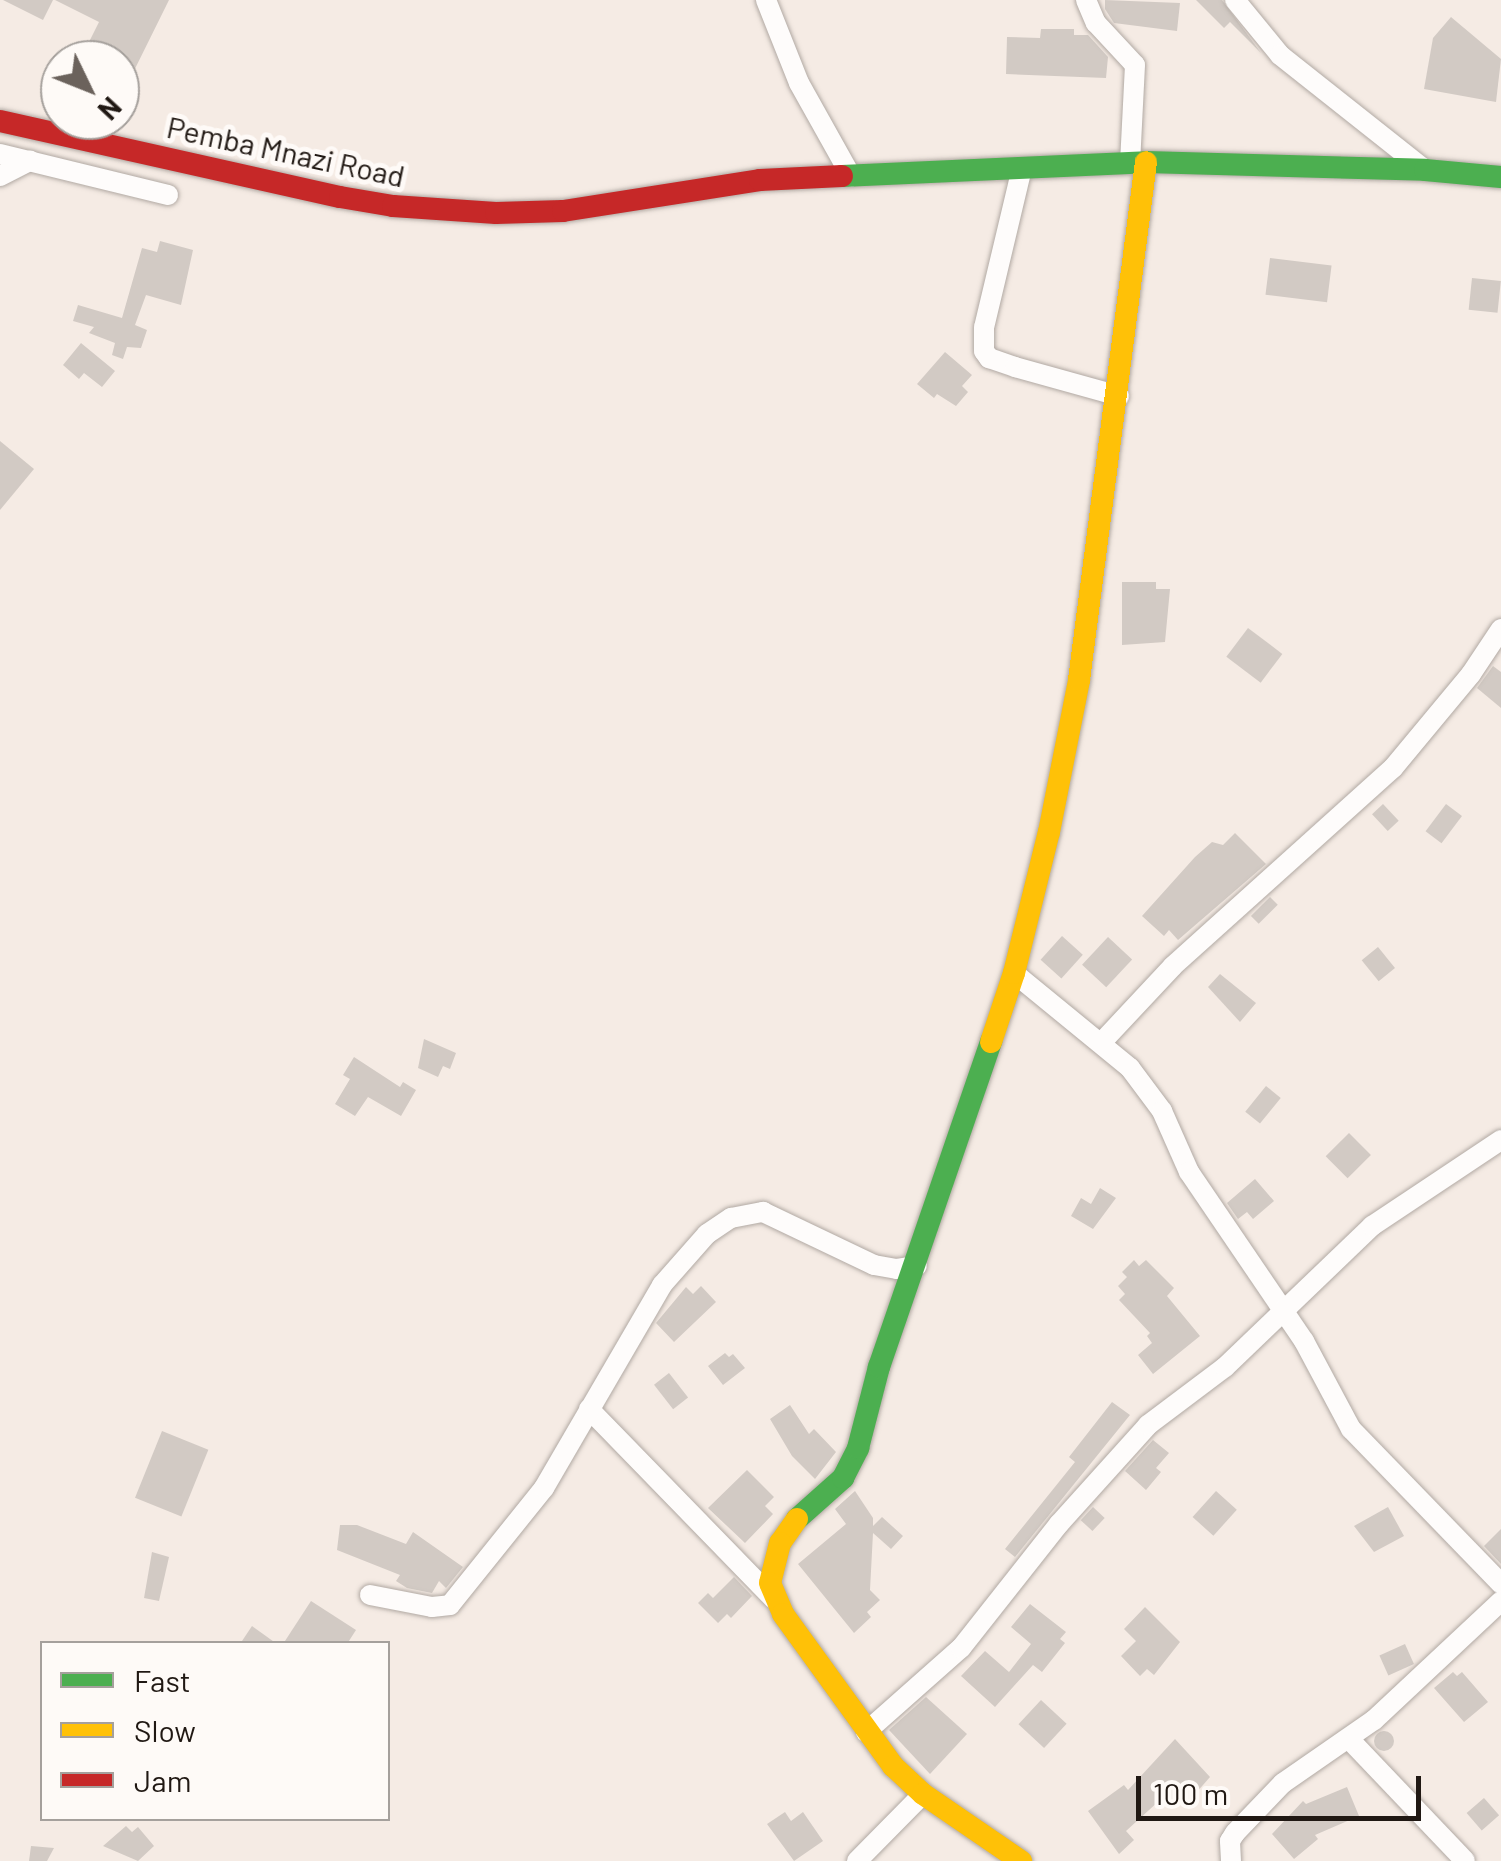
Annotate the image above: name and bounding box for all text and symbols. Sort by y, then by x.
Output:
north arrow [40,40,140,140]
text: N [92,91,129,128]
street label: Pemba Mnazi Road [164,108,408,194]
legend [40,1641,390,1821]
text: Fast [134,1662,191,1698]
text: Slow [134,1712,196,1748]
scale bar [1141,1756,1426,1818]
text: Jam [134,1762,191,1798]
text: 100 m [1153,1775,1228,1811]

